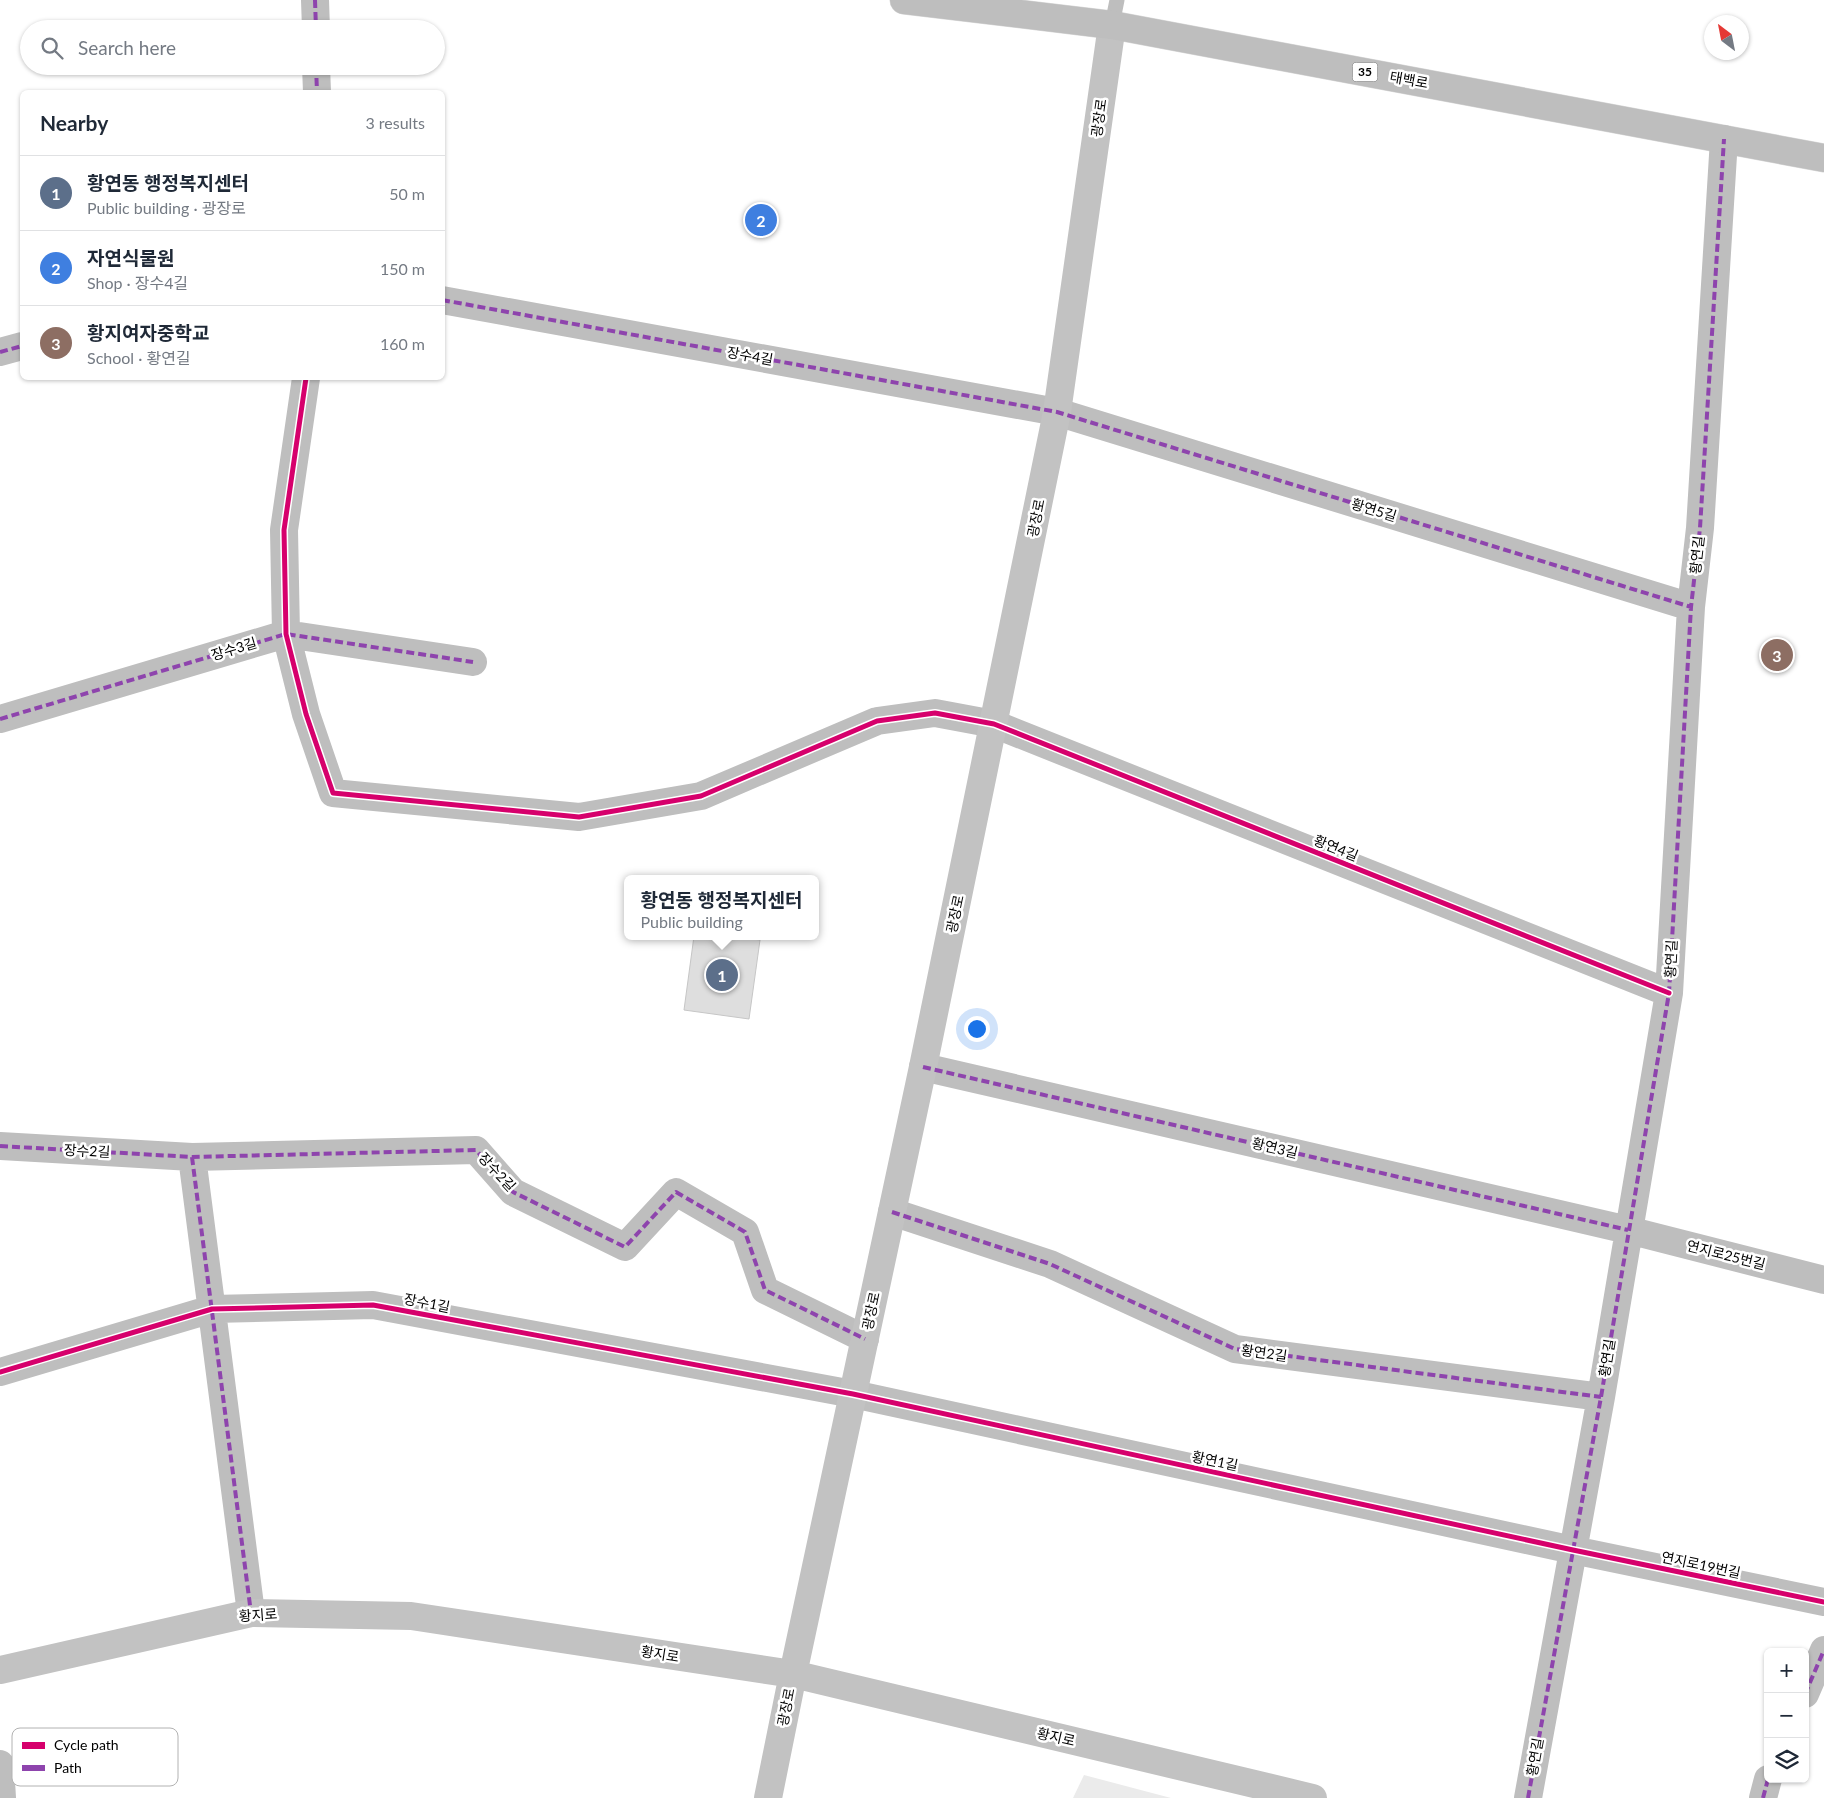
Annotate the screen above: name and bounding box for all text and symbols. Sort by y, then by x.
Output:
north arrow [1704,15,1749,60]
search box [20,20,445,75]
icon: search [38,34,66,62]
text: Search here [78,36,176,59]
road number: 35 [1352,62,1378,82]
street label: 태백로 [1389,68,1430,91]
street label: 광장로 [1087,97,1110,138]
text: Nearby [40,110,108,135]
text: 3 results [365,113,425,132]
text: 황연동 행정복지센터 [87,171,249,194]
text: 1 [51,184,61,203]
text: 50 m [389,184,425,203]
text: Public building · 광장로 [87,198,246,217]
pin: 2 [745,201,777,239]
text: 자연식물원 [87,246,174,269]
text: 2 [51,259,61,278]
text: 150 m [380,259,425,278]
text: Shop · 장수4길 [87,273,188,292]
text: 황지여자중학교 [87,321,209,344]
text: 3 [51,334,61,353]
text: 160 m [380,334,425,353]
street label: 장수4길 [726,343,775,368]
text: School · 황연길 [87,348,191,367]
street label: 황연5길 [1349,495,1399,524]
street label: 광장로 [1023,497,1048,538]
street label: 황연길 [1686,535,1707,575]
street label: 장수3길 [209,634,259,663]
pin: 3 [1761,636,1793,674]
street label: 황연4길 [1311,831,1361,864]
popup [624,875,819,940]
text: 황연동 행정복지센터 [641,888,802,911]
street label: 광장로 [942,893,967,935]
text: Public building [641,912,743,931]
street label: 황연길 [1661,939,1680,979]
pin: 1 [706,956,738,994]
your location [964,1016,990,1042]
street label: 황연3길 [1250,1134,1300,1161]
street label: 장수2길 [63,1141,111,1160]
street label: 장수2길 [475,1149,520,1195]
street label: 연지로25번길 [1685,1237,1767,1273]
street label: 장수1길 [403,1290,452,1315]
street label: 광장로 [858,1290,883,1332]
street label: 황연길 [1595,1338,1618,1378]
street label: 황연2길 [1240,1341,1288,1364]
street label: 황연1길 [1190,1447,1240,1474]
street label: 연지로19번길 [1660,1548,1742,1581]
street label: 황지로 [238,1605,278,1624]
street label: 황지로 [640,1642,681,1665]
map controls [1764,1648,1809,1783]
button: + [1764,1648,1809,1693]
street label: 광장로 [773,1686,798,1727]
button: − [1764,1693,1809,1738]
street label: 황지로 [1035,1724,1077,1749]
legend [12,1728,178,1786]
text: Cycle path [54,1736,119,1753]
street label: 황연길 [1523,1736,1546,1777]
button: layers [1764,1738,1809,1783]
text: Path [54,1759,82,1776]

